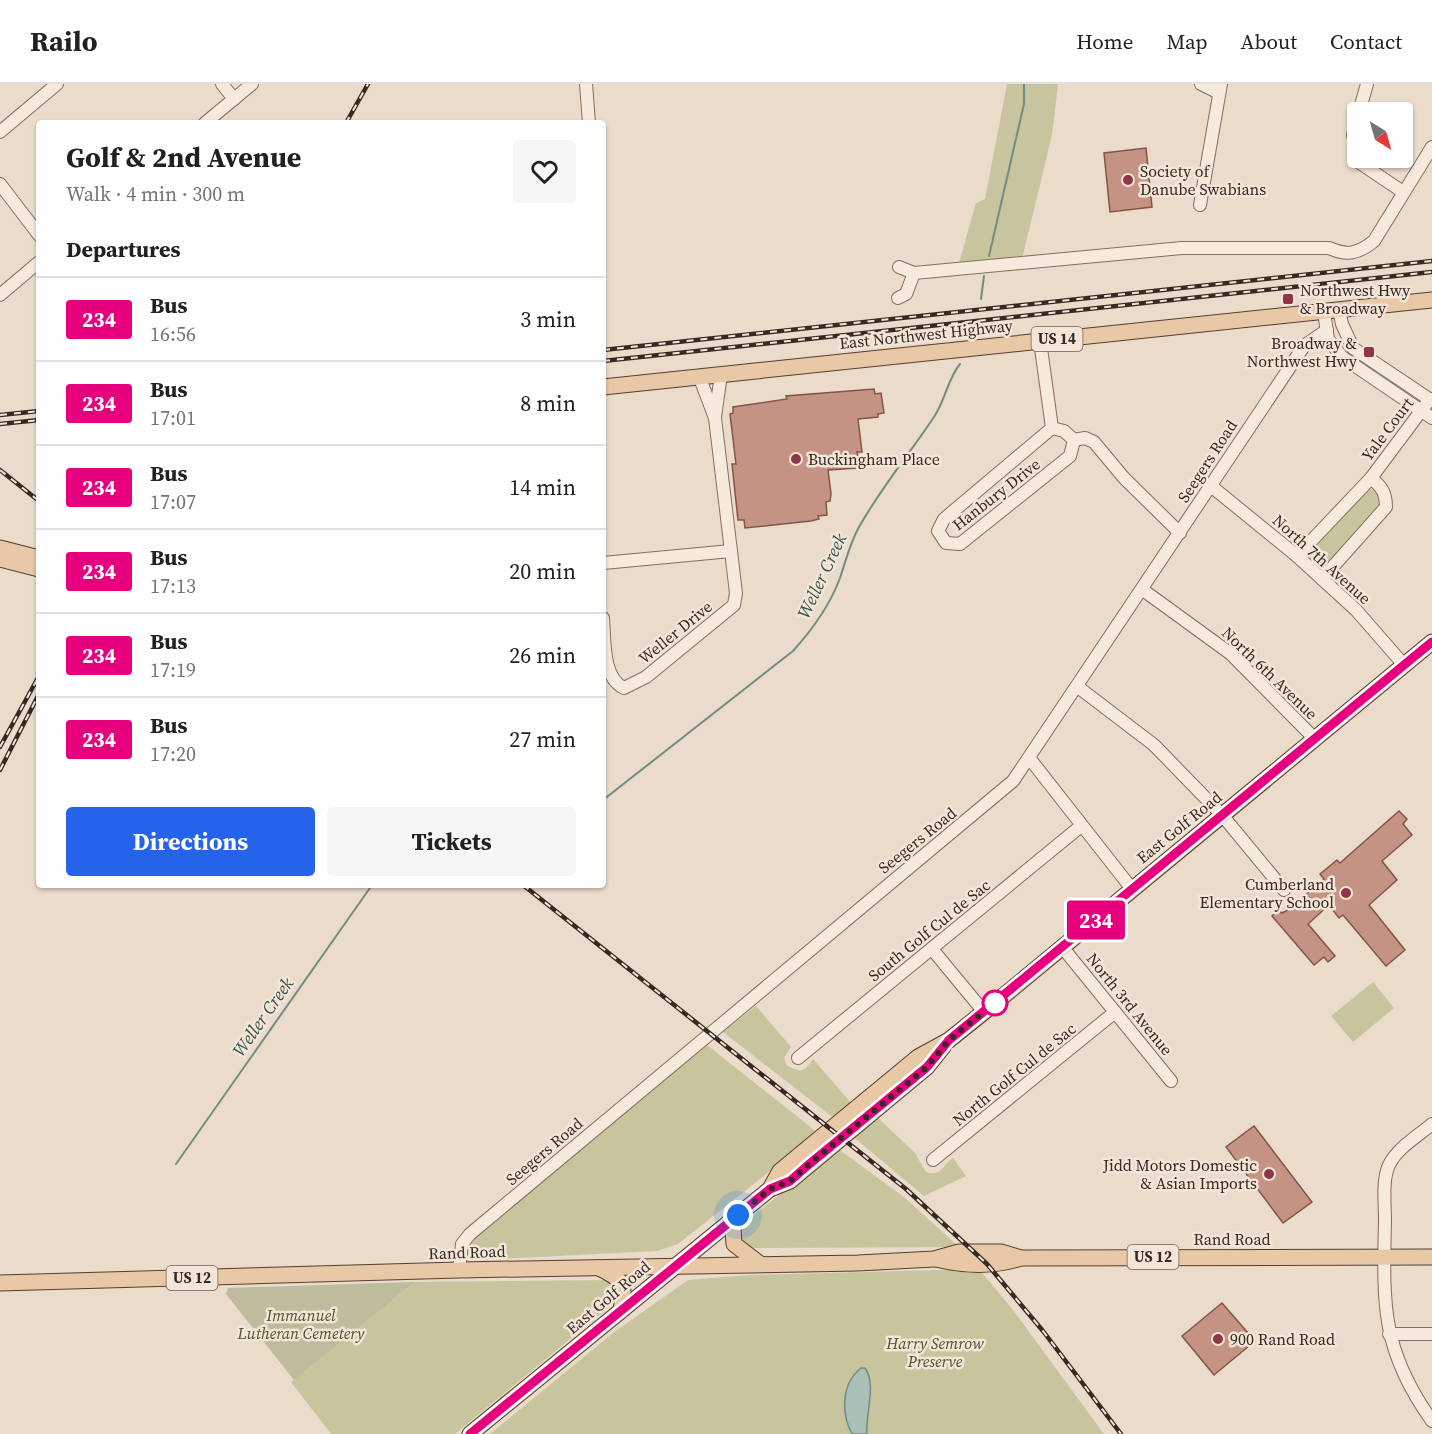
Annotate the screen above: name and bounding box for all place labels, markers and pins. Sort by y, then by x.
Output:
place label: Society of Danube Swabians [1140,160,1266,200]
marker: Society of Danube Swabians [1121,173,1135,187]
place label: Northwest Hwy & Broadway [1300,279,1411,319]
marker: Northwest Hwy & Broadway [1281,292,1295,306]
place label: Broadway & Northwest Hwy [1247,332,1358,372]
marker: Broadway & Northwest Hwy [1362,345,1376,359]
place label: Buckingham Place [808,448,940,470]
marker: Buckingham Place [789,452,803,466]
place label: Cumberland Elementary School [1200,873,1334,913]
marker: Cumberland Elementary School [1339,886,1353,900]
unlabelled marker [982,990,1008,1016]
place label: Jidd Motors Domestic & Asian Imports [1102,1154,1257,1194]
marker: Jidd Motors Domestic & Asian Imports [1262,1167,1276,1181]
place label: 900 Rand Road [1230,1328,1335,1350]
marker: 900 Rand Road [1211,1332,1225,1346]

